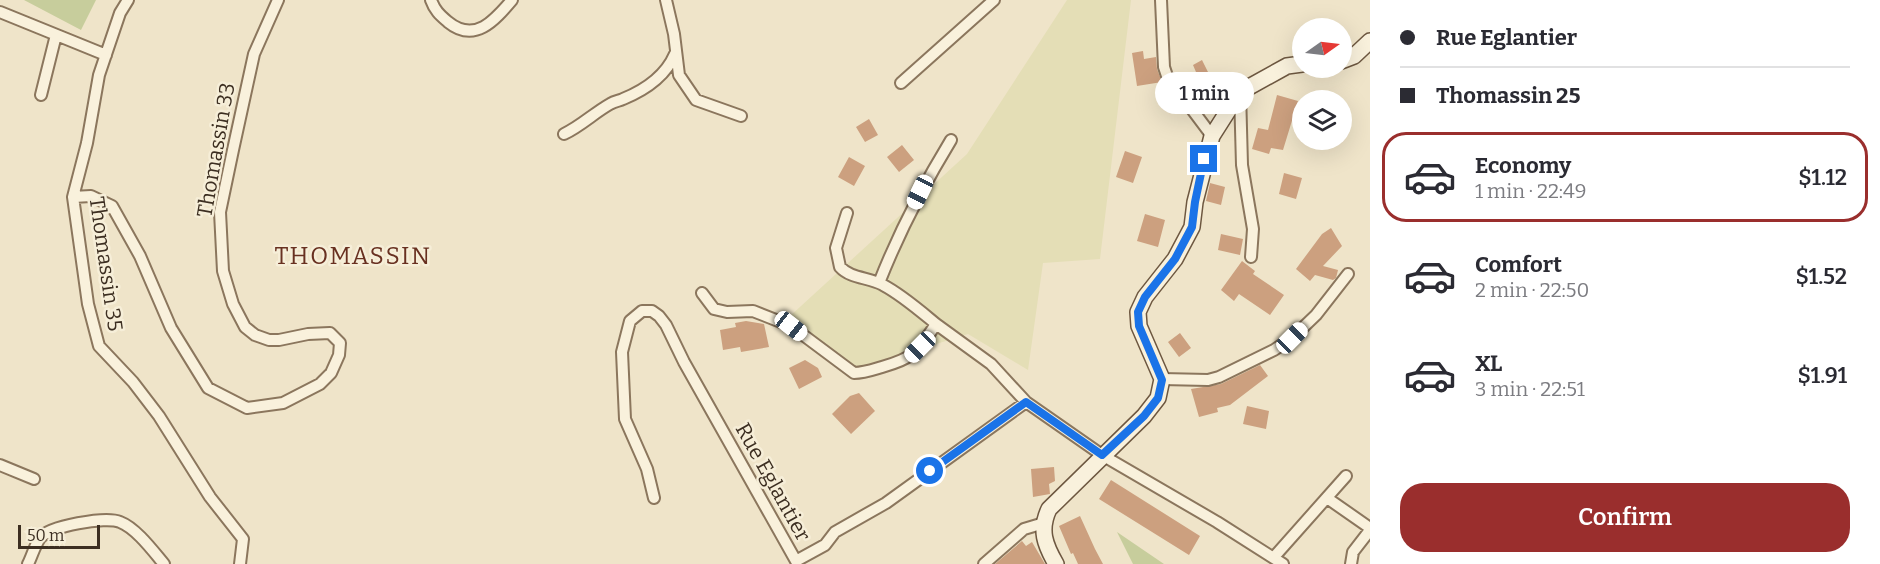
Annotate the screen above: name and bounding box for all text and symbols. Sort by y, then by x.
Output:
north arrow [1292,18,1352,78]
map controls [1292,18,1352,150]
text: Rue Eglantier [1436,24,1577,51]
callout: 1 min [1154,72,1254,114]
street label: Thomassin 33 [191,81,241,219]
text: 1 min [1179,81,1230,105]
text: Thomassin 25 [1436,82,1580,109]
button: layers [1292,90,1352,150]
route end [1190,145,1217,172]
icon: car [1403,150,1457,204]
text: Economy [1475,152,1571,179]
text: $1.12 [1798,164,1847,191]
car [904,172,936,212]
text: 1 min · 22:49 [1475,179,1586,203]
street label: Thomassin 35 [84,195,128,333]
district label: THOMASSIN [275,242,431,270]
icon: car [1403,249,1457,303]
text: Comfort [1475,251,1562,278]
text: $1.52 [1795,263,1847,290]
text: 2 min · 22:50 [1475,278,1589,302]
car [771,308,811,344]
car [1273,319,1311,357]
car [901,328,939,366]
icon: car [1403,348,1457,402]
text: XL [1475,350,1502,377]
text: $1.91 [1797,362,1847,389]
text: 3 min · 22:51 [1475,377,1585,401]
street label: Rue Eglantier [730,418,816,546]
route start [916,457,943,484]
button: Confirm [1400,483,1850,552]
scale bar [18,522,100,550]
text: 50 m [27,526,64,545]

